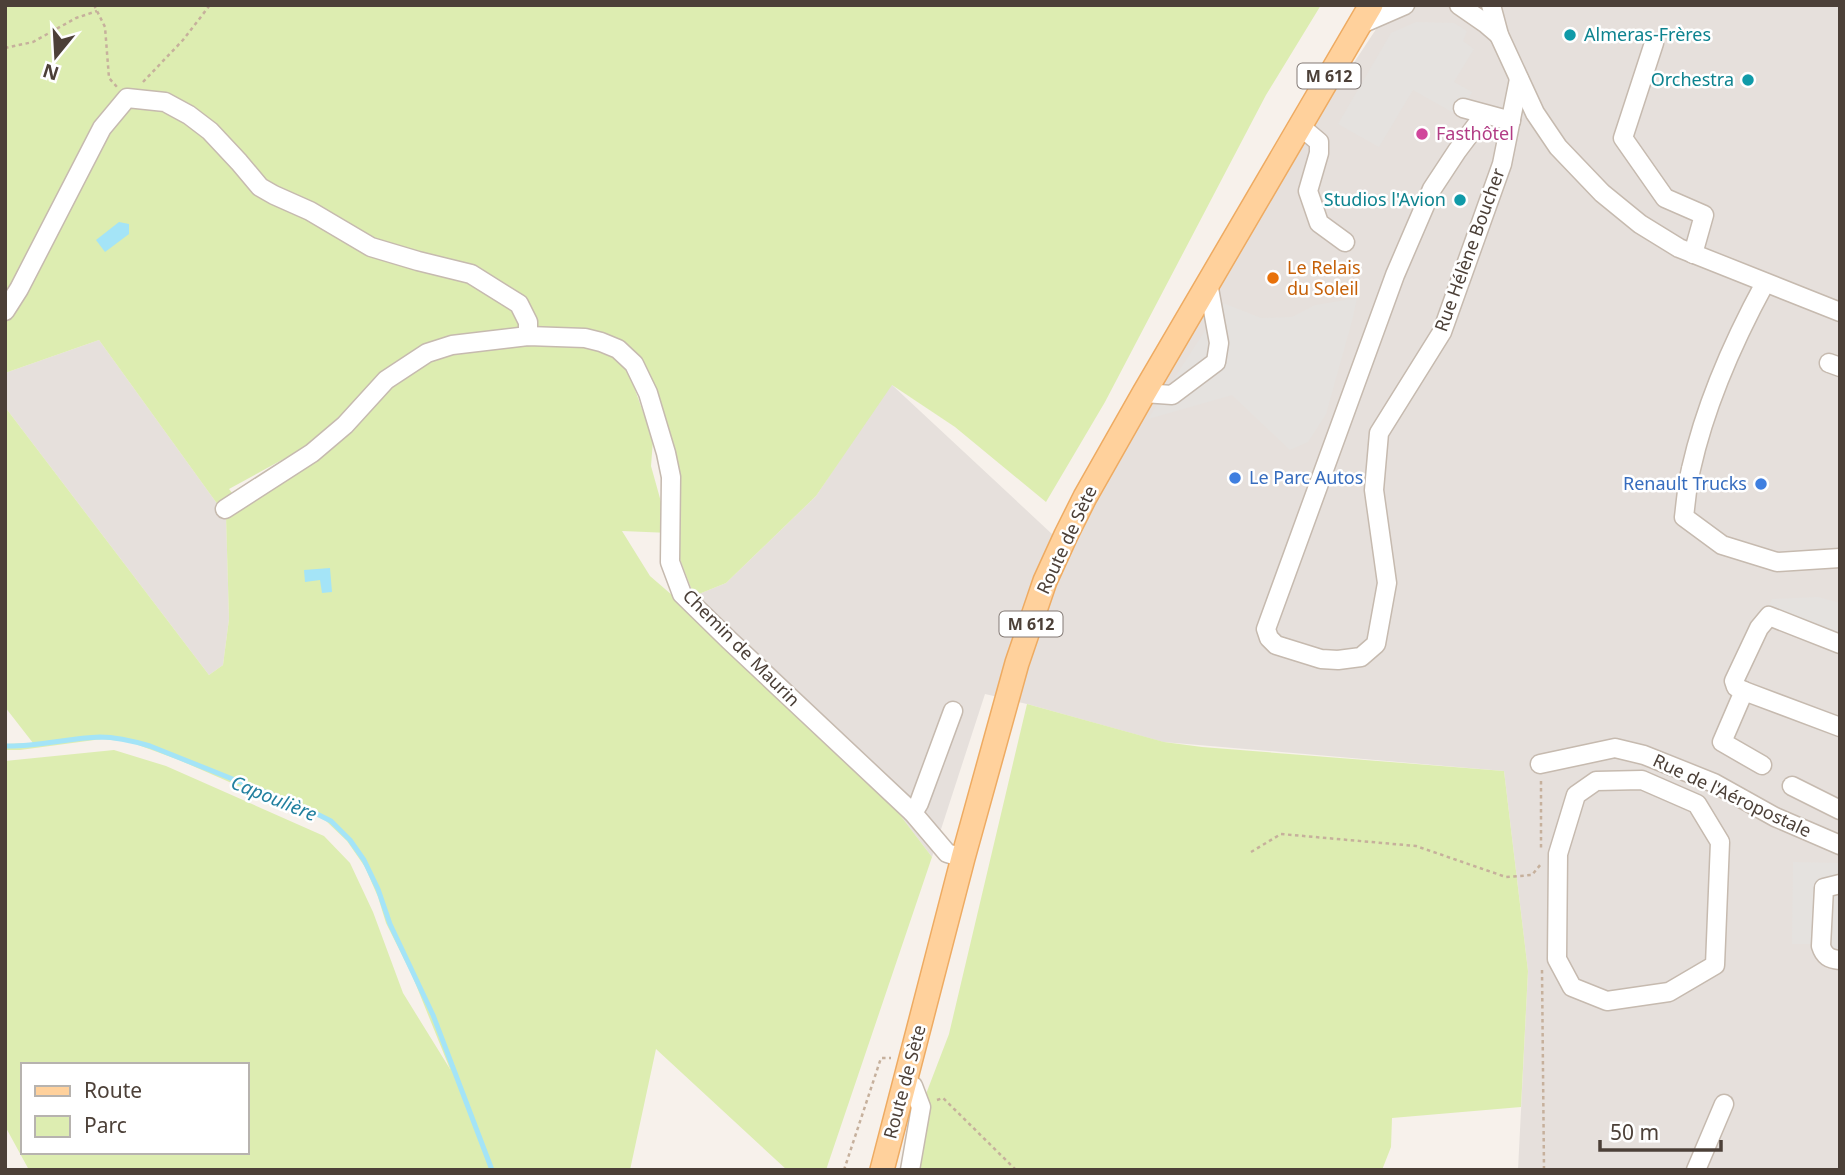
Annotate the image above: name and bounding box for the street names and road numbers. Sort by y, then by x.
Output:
road number: M 612 [1298,64,1360,88]
street label: Rue Hélène Boucher [1428,164,1510,335]
street label: Route de Sète [1030,481,1102,598]
street label: Chemin de Maurin [678,583,806,711]
road number: M 612 [1000,611,1062,636]
street label: Rue de l'Aéropostale [1649,748,1815,842]
street label: Route de Sète [877,1022,931,1141]

